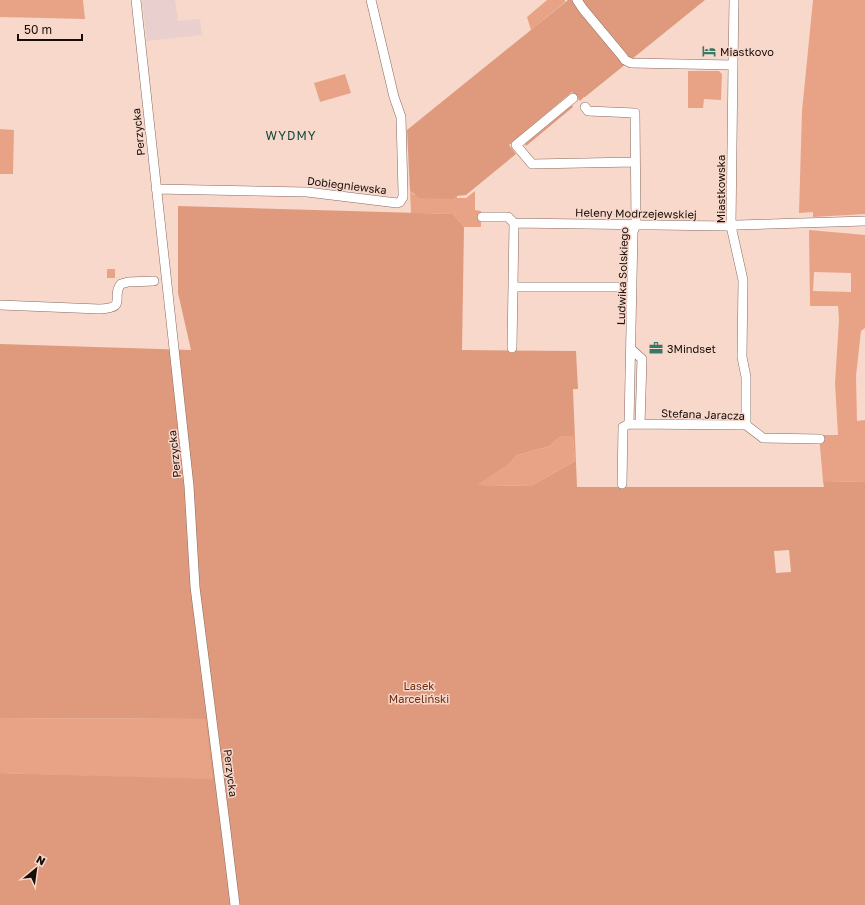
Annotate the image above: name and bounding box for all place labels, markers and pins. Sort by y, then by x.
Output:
hotel icon: Miastkovo [701,43,717,59]
place label: Miastkovo [720,45,774,58]
office icon: 3Mindset [648,340,664,356]
place label: 3Mindset [667,342,716,355]

